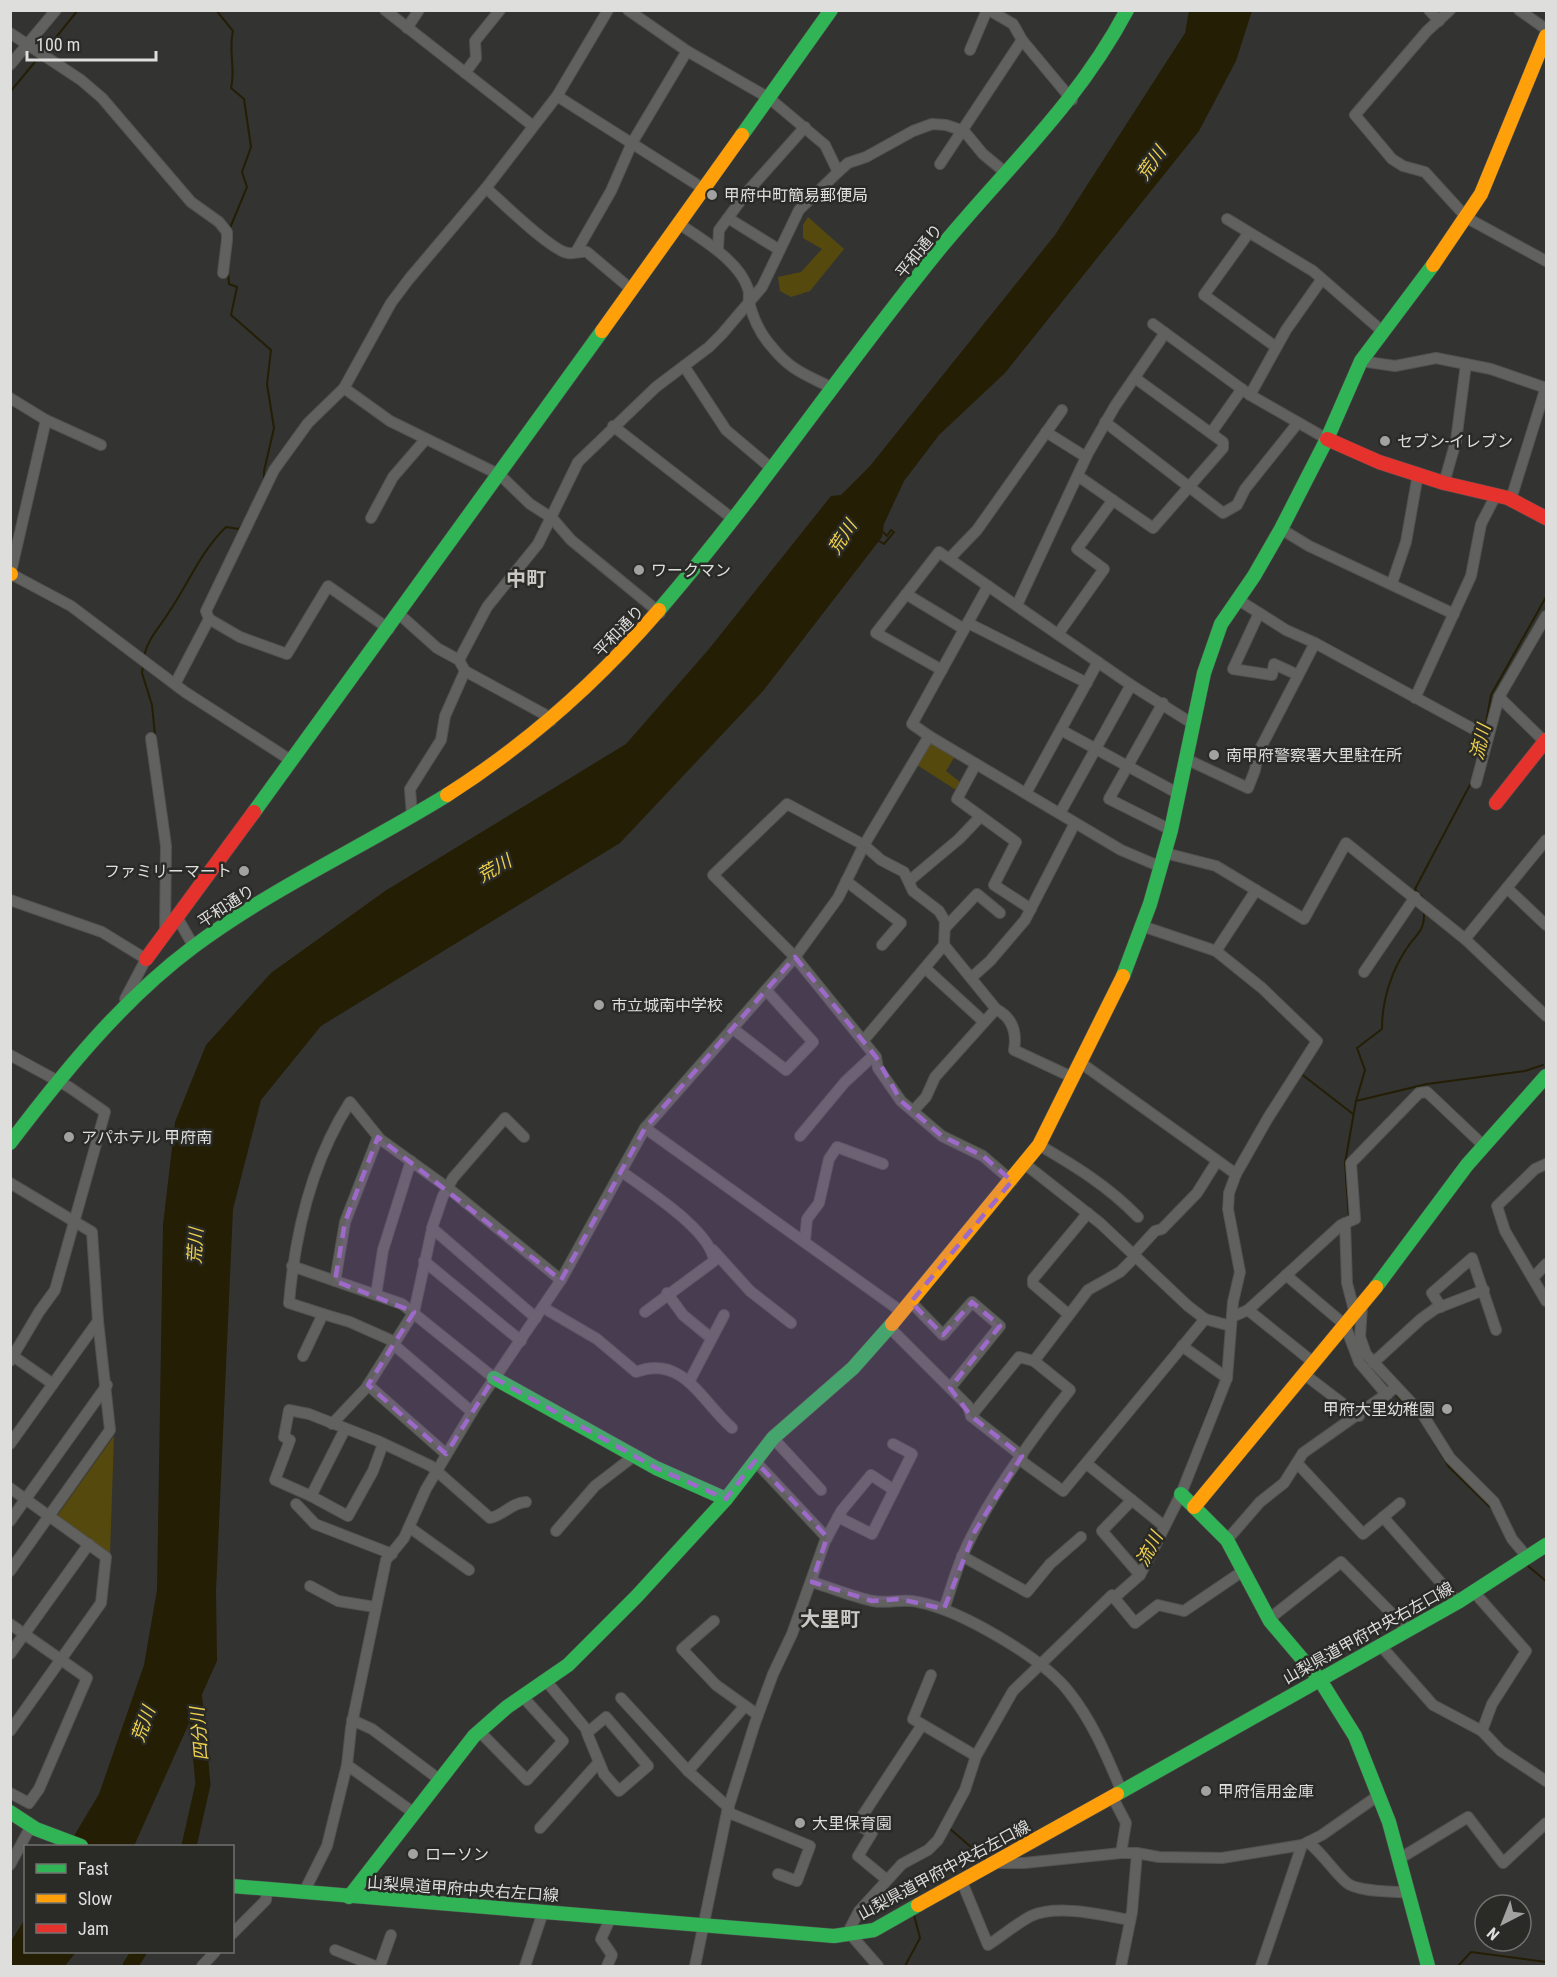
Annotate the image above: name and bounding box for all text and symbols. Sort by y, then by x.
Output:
scale bar [27,24,156,62]
text: 100 m [36,34,80,55]
water label: 荒川 [1132,141,1171,184]
place label: 甲府中町簡易郵便局 [724,186,868,205]
marker: 甲府中町簡易郵便局 [705,188,719,202]
street label: 平和通り [891,220,947,282]
place label: セブン-イレブン [1397,432,1513,451]
marker: セブン-イレブン [1378,434,1392,448]
water label: 荒川 [823,515,862,558]
place label: ワークマン [651,561,731,580]
marker: ワークマン [632,563,646,577]
district label: 中町 [506,567,546,591]
street label: 平和通り [590,601,648,661]
water label: 流川 [1466,720,1495,762]
place label: 南甲府警察署大里駐在所 [1226,746,1402,765]
marker: 南甲府警察署大里駐在所 [1207,748,1221,762]
water label: 荒川 [473,849,517,886]
place label: ファミリーマート [104,862,232,881]
marker: ファミリーマート [237,864,251,878]
street label: 平和通り [194,881,258,931]
place label: 市立城南中学校 [611,996,723,1015]
marker: 市立城南中学校 [592,998,606,1012]
place label: アパホテル 甲府南 [81,1128,212,1147]
marker: アパホテル 甲府南 [62,1130,76,1144]
water label: 荒川 [184,1225,207,1265]
place label: 甲府大里幼稚園 [1323,1400,1435,1419]
marker: 甲府大里幼稚園 [1440,1402,1454,1416]
water label: 流川 [1131,1526,1167,1570]
street label: 山梨県道甲府中央右左口線 [1279,1578,1457,1688]
district label: 大里町 [800,1607,860,1631]
water label: 荒川 [127,1702,160,1745]
water label: 四分川 [186,1704,212,1762]
place label: 甲府信用金庫 [1218,1782,1314,1801]
marker: 甲府信用金庫 [1199,1784,1213,1798]
place label: 大里保育園 [812,1814,892,1833]
marker: 大里保育園 [793,1816,807,1830]
street label: 山梨県道甲府中央右左口線 [855,1817,1033,1923]
legend [24,1845,234,1953]
place label: ローソン [425,1845,489,1864]
marker: ローソン [406,1847,420,1861]
text: Fast [78,1858,109,1879]
street label: 山梨県道甲府中央右左口線 [367,1873,559,1905]
text: Slow [78,1888,113,1909]
north arrow [1473,1893,1533,1953]
text: Jam [78,1918,109,1939]
text: N [1483,1923,1503,1944]

